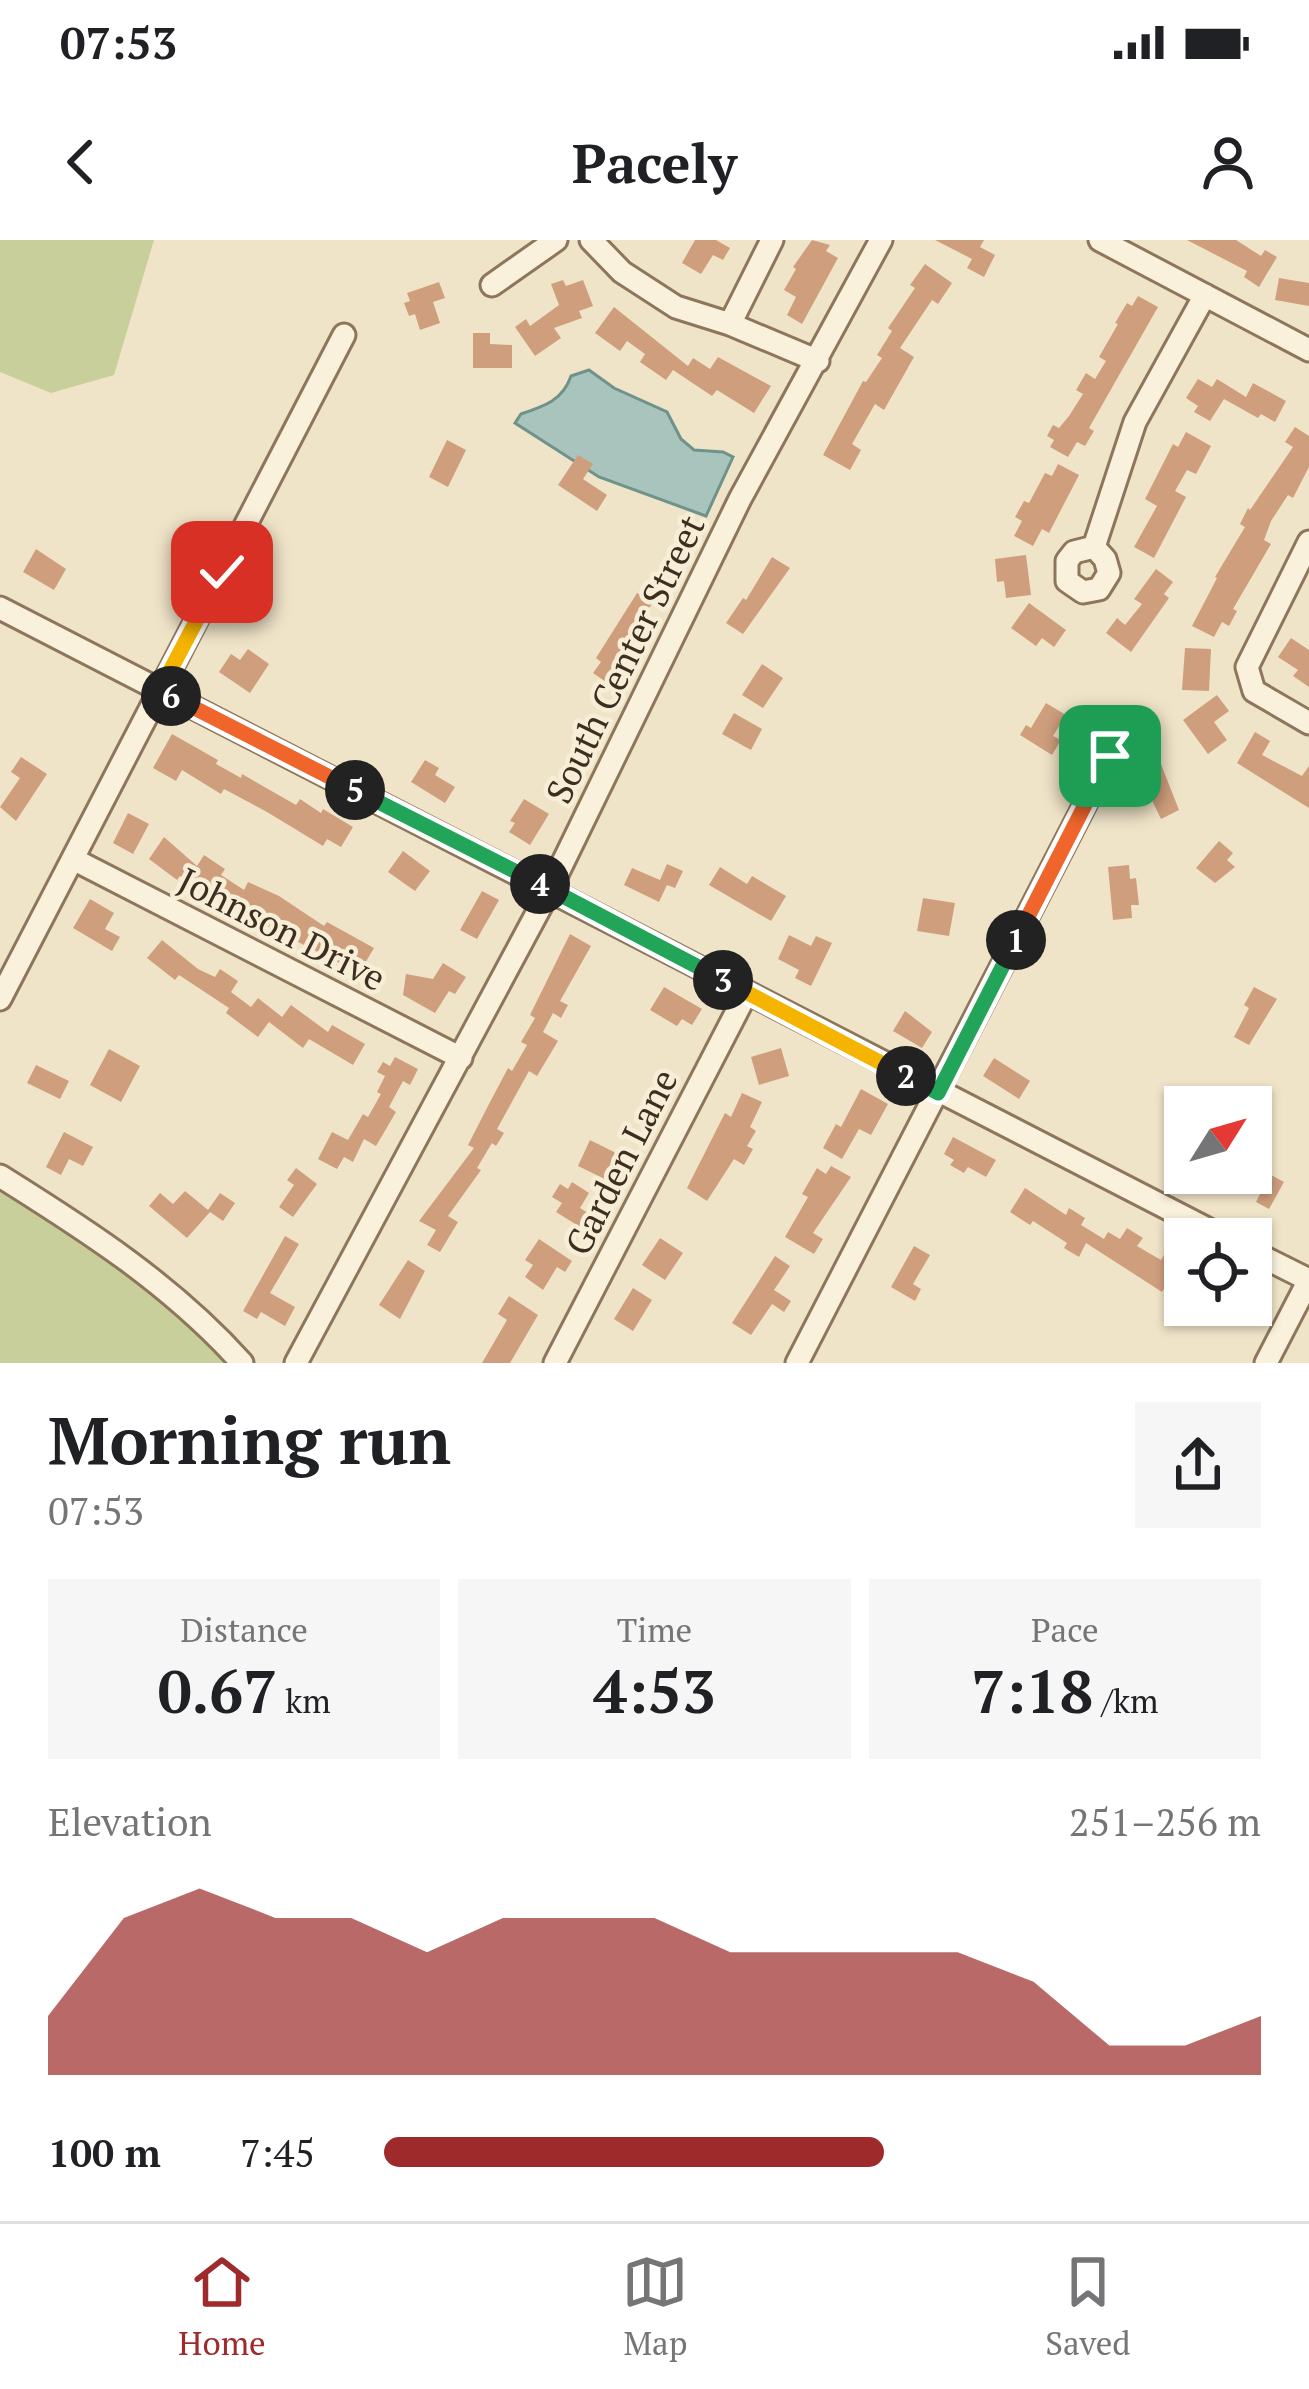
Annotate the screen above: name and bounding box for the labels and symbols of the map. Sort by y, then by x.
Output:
street label: South Center Street [534,507,715,811]
pin [171,521,273,623]
pin: 6 [141,666,201,726]
pin [1059,705,1161,807]
pin: 5 [325,760,385,820]
pin: 4 [510,854,570,914]
street label: Johnson Drive [171,856,394,1001]
pin: 1 [986,910,1046,970]
pin: 3 [693,950,753,1010]
pin: 2 [876,1046,936,1106]
street label: Garden Lane [554,1061,687,1263]
north arrow [1164,1086,1272,1194]

